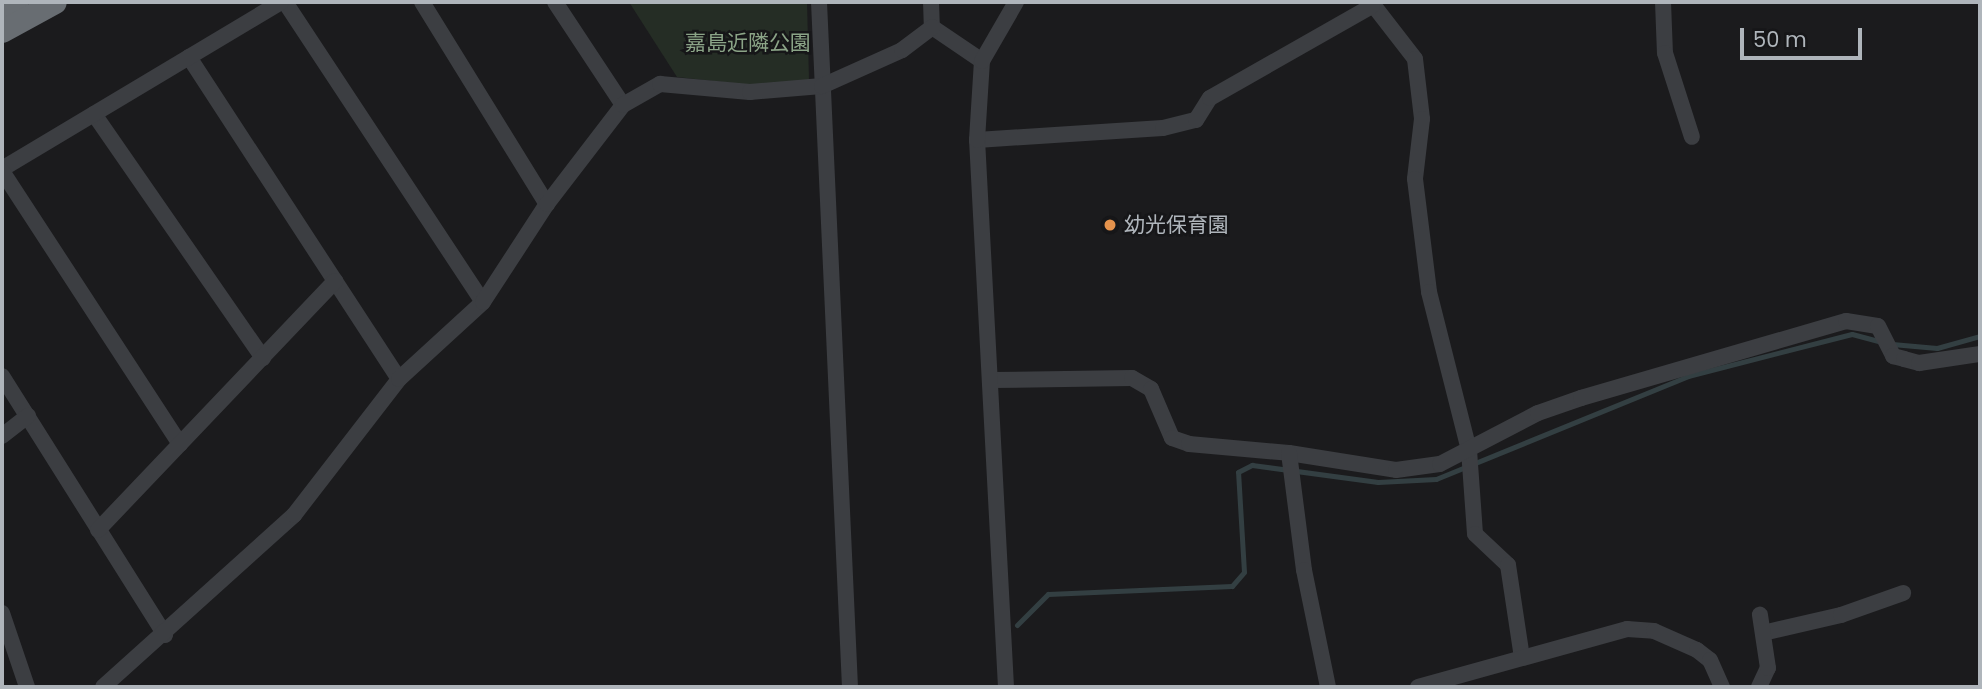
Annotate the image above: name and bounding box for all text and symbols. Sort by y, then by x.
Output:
scale bar [1744,14,1867,58]
text: 50 m [1753,25,1807,54]
park label: 嘉島近隣公園 [685,30,811,56]
place label: 幼光保育園 [1124,212,1229,238]
marker: 幼光保育園 [1102,217,1118,233]

